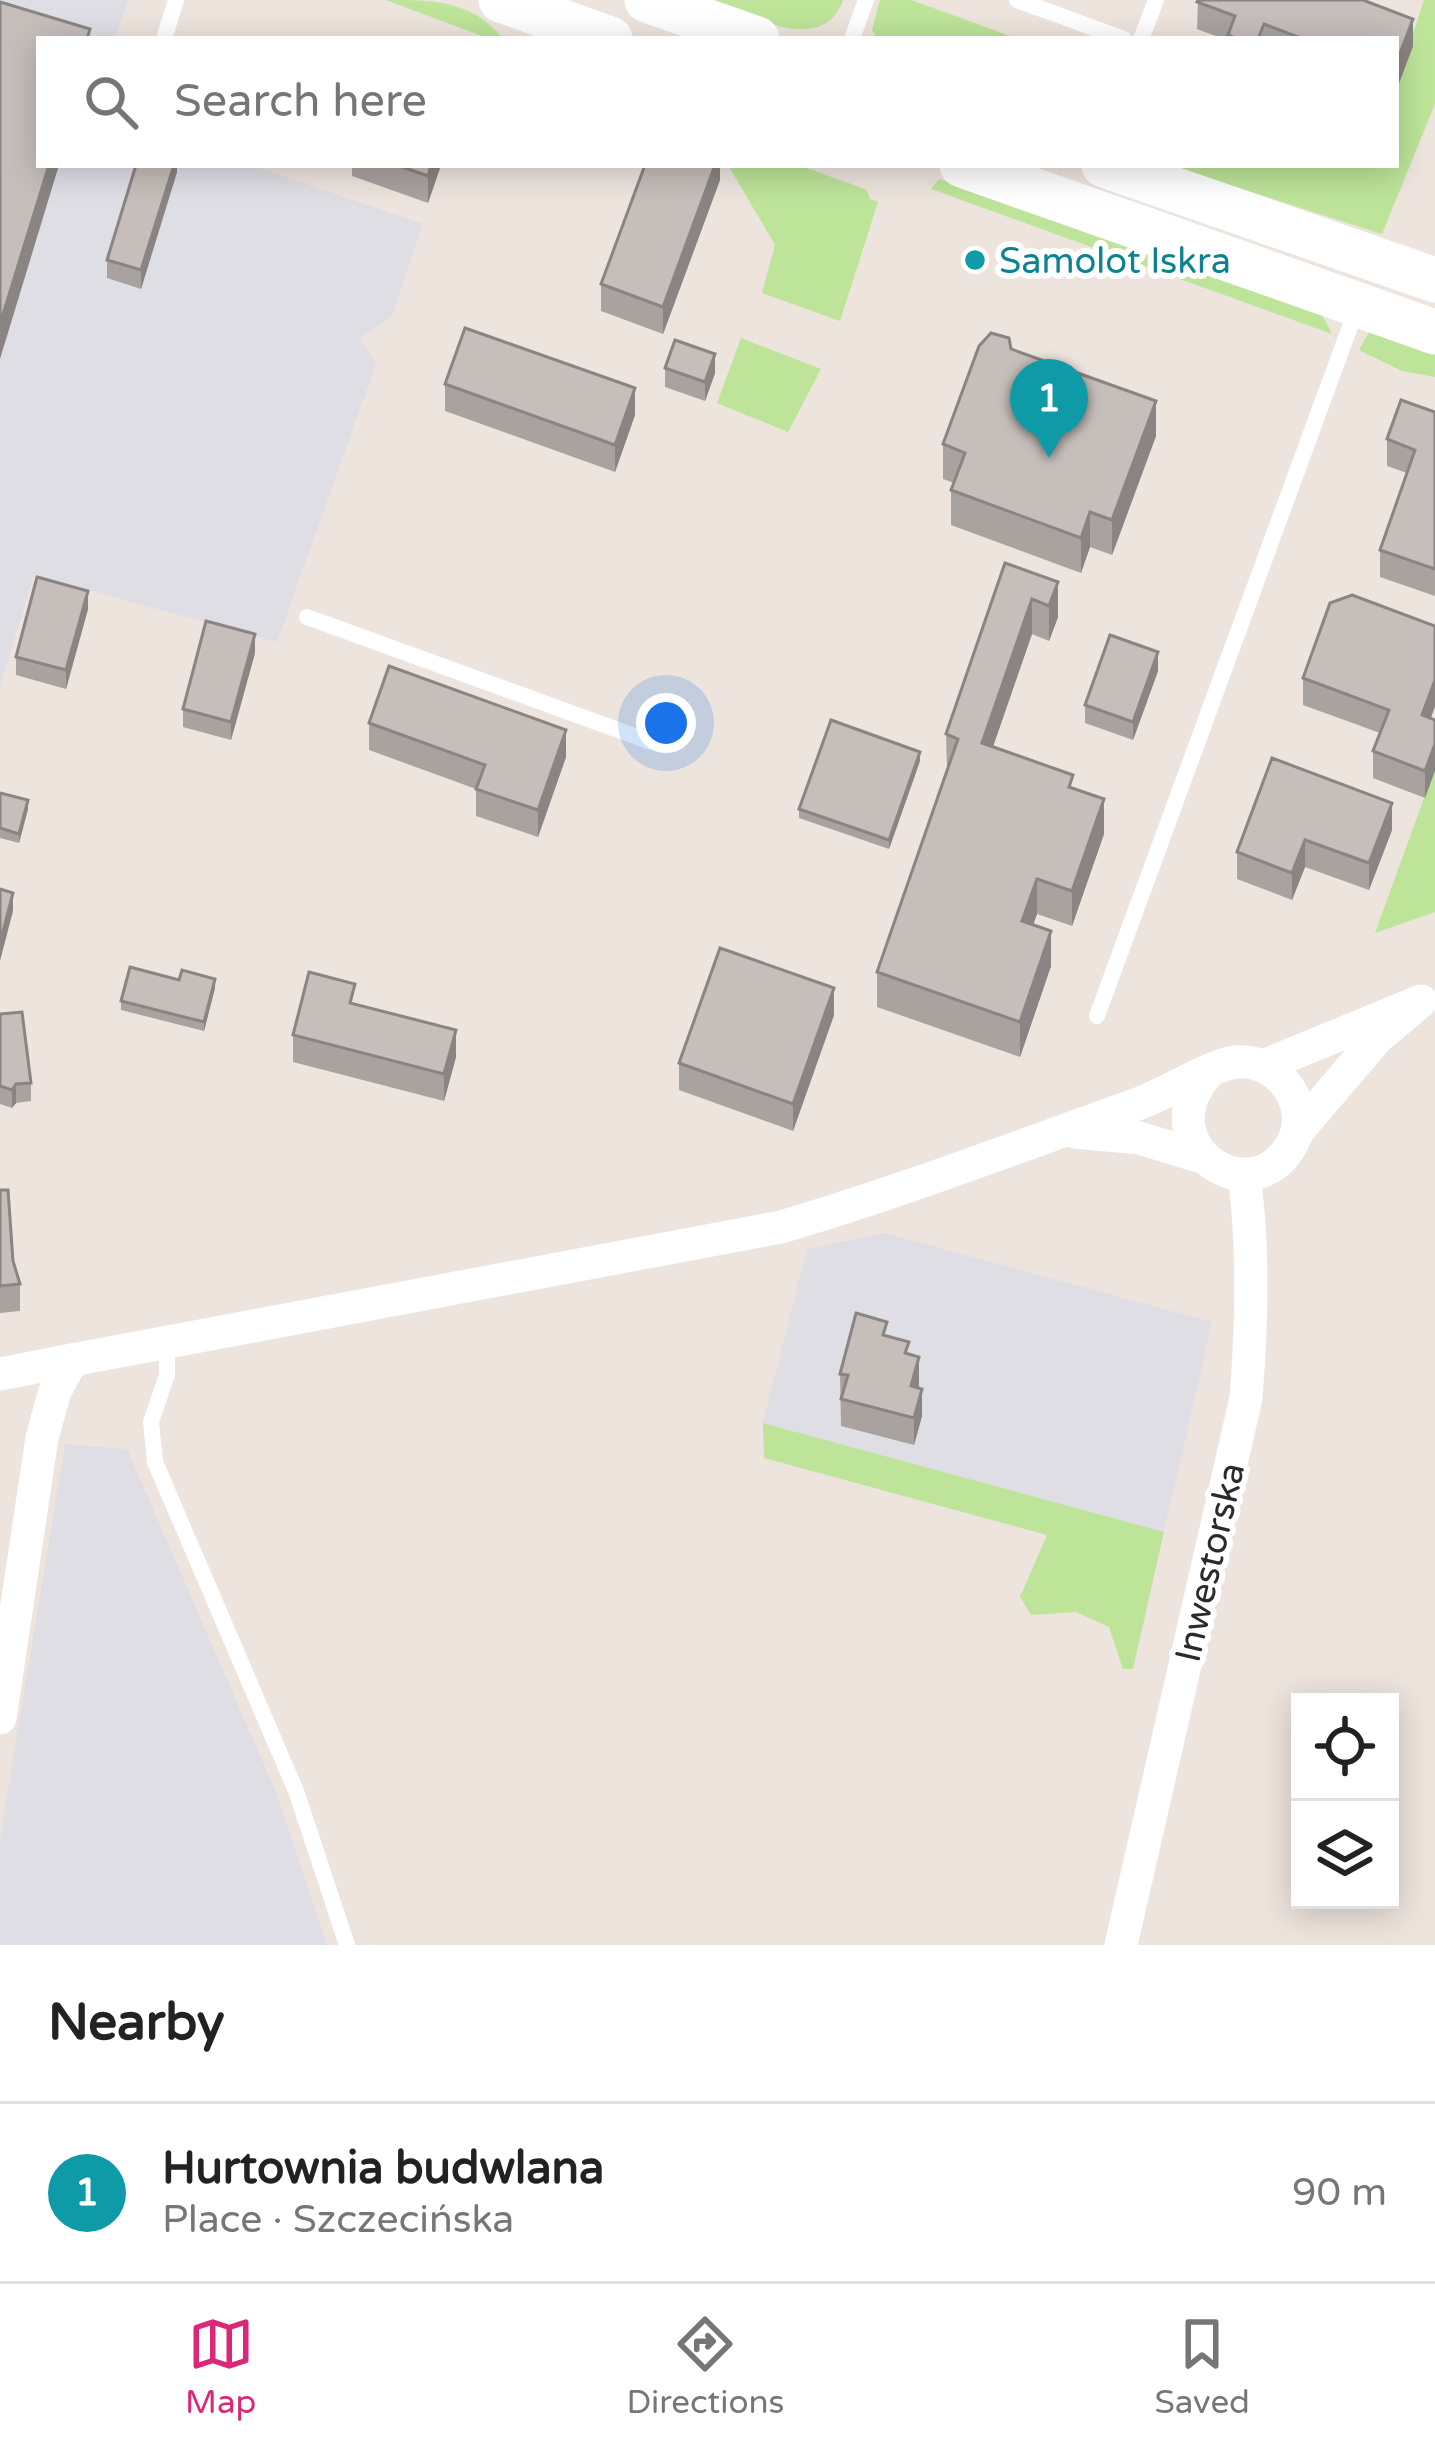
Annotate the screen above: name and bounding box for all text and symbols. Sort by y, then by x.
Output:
search box [36,36,1399,168]
icon: search [78,69,144,135]
text: Search here [174,75,427,129]
place label: Samolot Iskra [999,240,1231,283]
marker: Samolot Iskra [962,247,988,273]
pin: 1 [1010,359,1088,458]
your location [636,693,696,753]
street label: Inwestorska [1167,1458,1254,1666]
map controls [1291,1693,1399,1909]
button: locate [1291,1693,1399,1801]
button: layers [1291,1801,1399,1909]
text: Nearby [48,1992,225,2054]
text: Hurtownia budwlana [162,2142,604,2196]
text: 1 [75,2169,99,2216]
text: 90 m [1292,2169,1387,2216]
text: Place · Szczecińska [162,2196,514,2243]
tab: Map [185,2311,256,2422]
tab: Directions [626,2311,784,2422]
tab: Saved [1155,2311,1250,2422]

